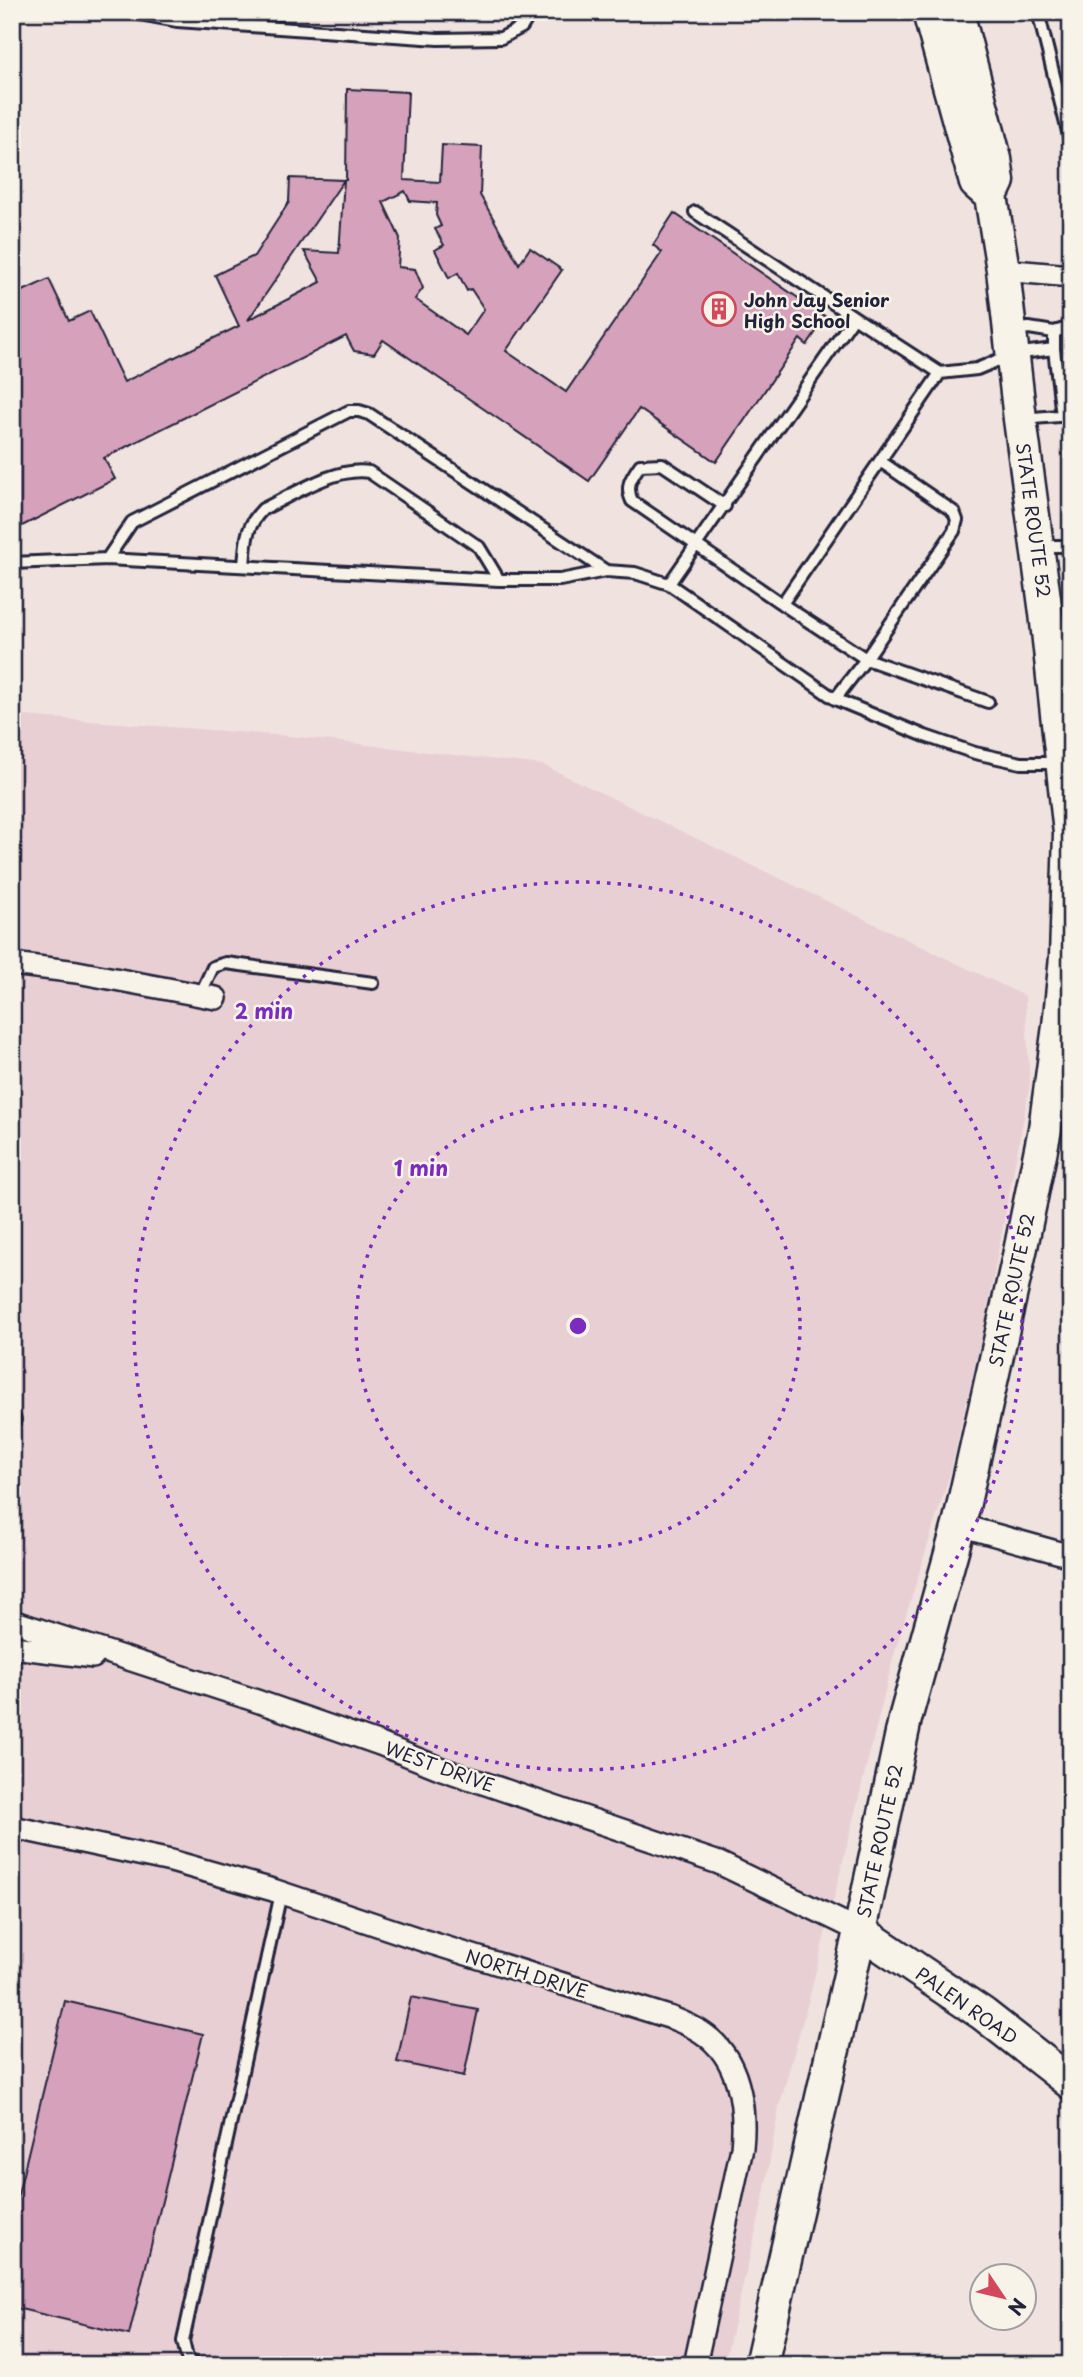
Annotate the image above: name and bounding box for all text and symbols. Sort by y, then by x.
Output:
place label: John Jay Senior High School [744,286,890,334]
building icon: John Jay Senior High School [700,290,738,328]
street label: STATE ROUTE 52 [1010,441,1058,599]
text: 2 min [235,994,293,1026]
text: 1 min [394,1151,448,1183]
street label: STATE ROUTE 52 [982,1211,1040,1369]
centre of rings [566,1314,590,1338]
street label: WEST DRIVE [381,1734,499,1798]
street label: STATE ROUTE 52 [850,1762,908,1920]
street label: NORTH DRIVE [463,1942,591,2004]
street label: PALEN ROAD [910,1960,1024,2050]
north arrow [968,2262,1038,2332]
text: N [1002,2293,1034,2322]

